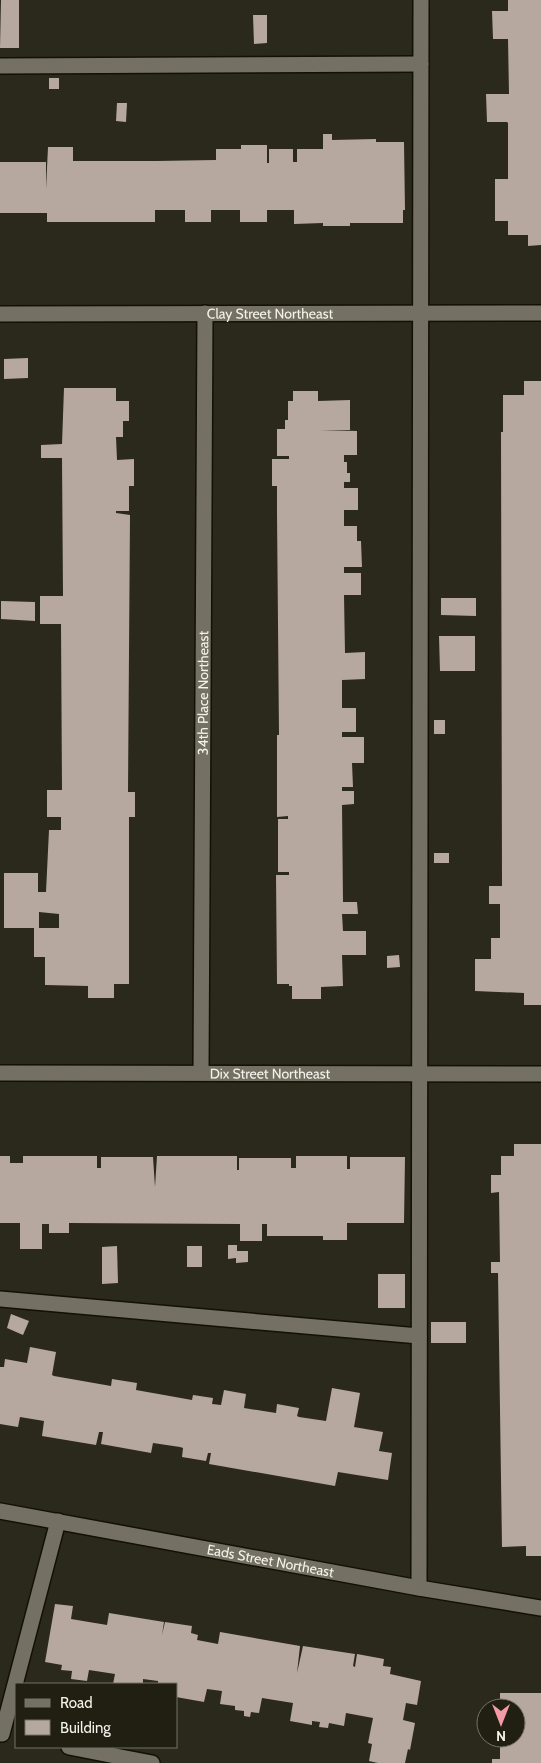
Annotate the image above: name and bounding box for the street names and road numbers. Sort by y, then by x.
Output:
street label: Clay Street Northeast [207,304,333,323]
street label: 34th Place Northeast [194,631,212,755]
street label: Dix Street Northeast [210,1064,331,1083]
street label: Eads Street Northeast [205,1540,336,1581]

